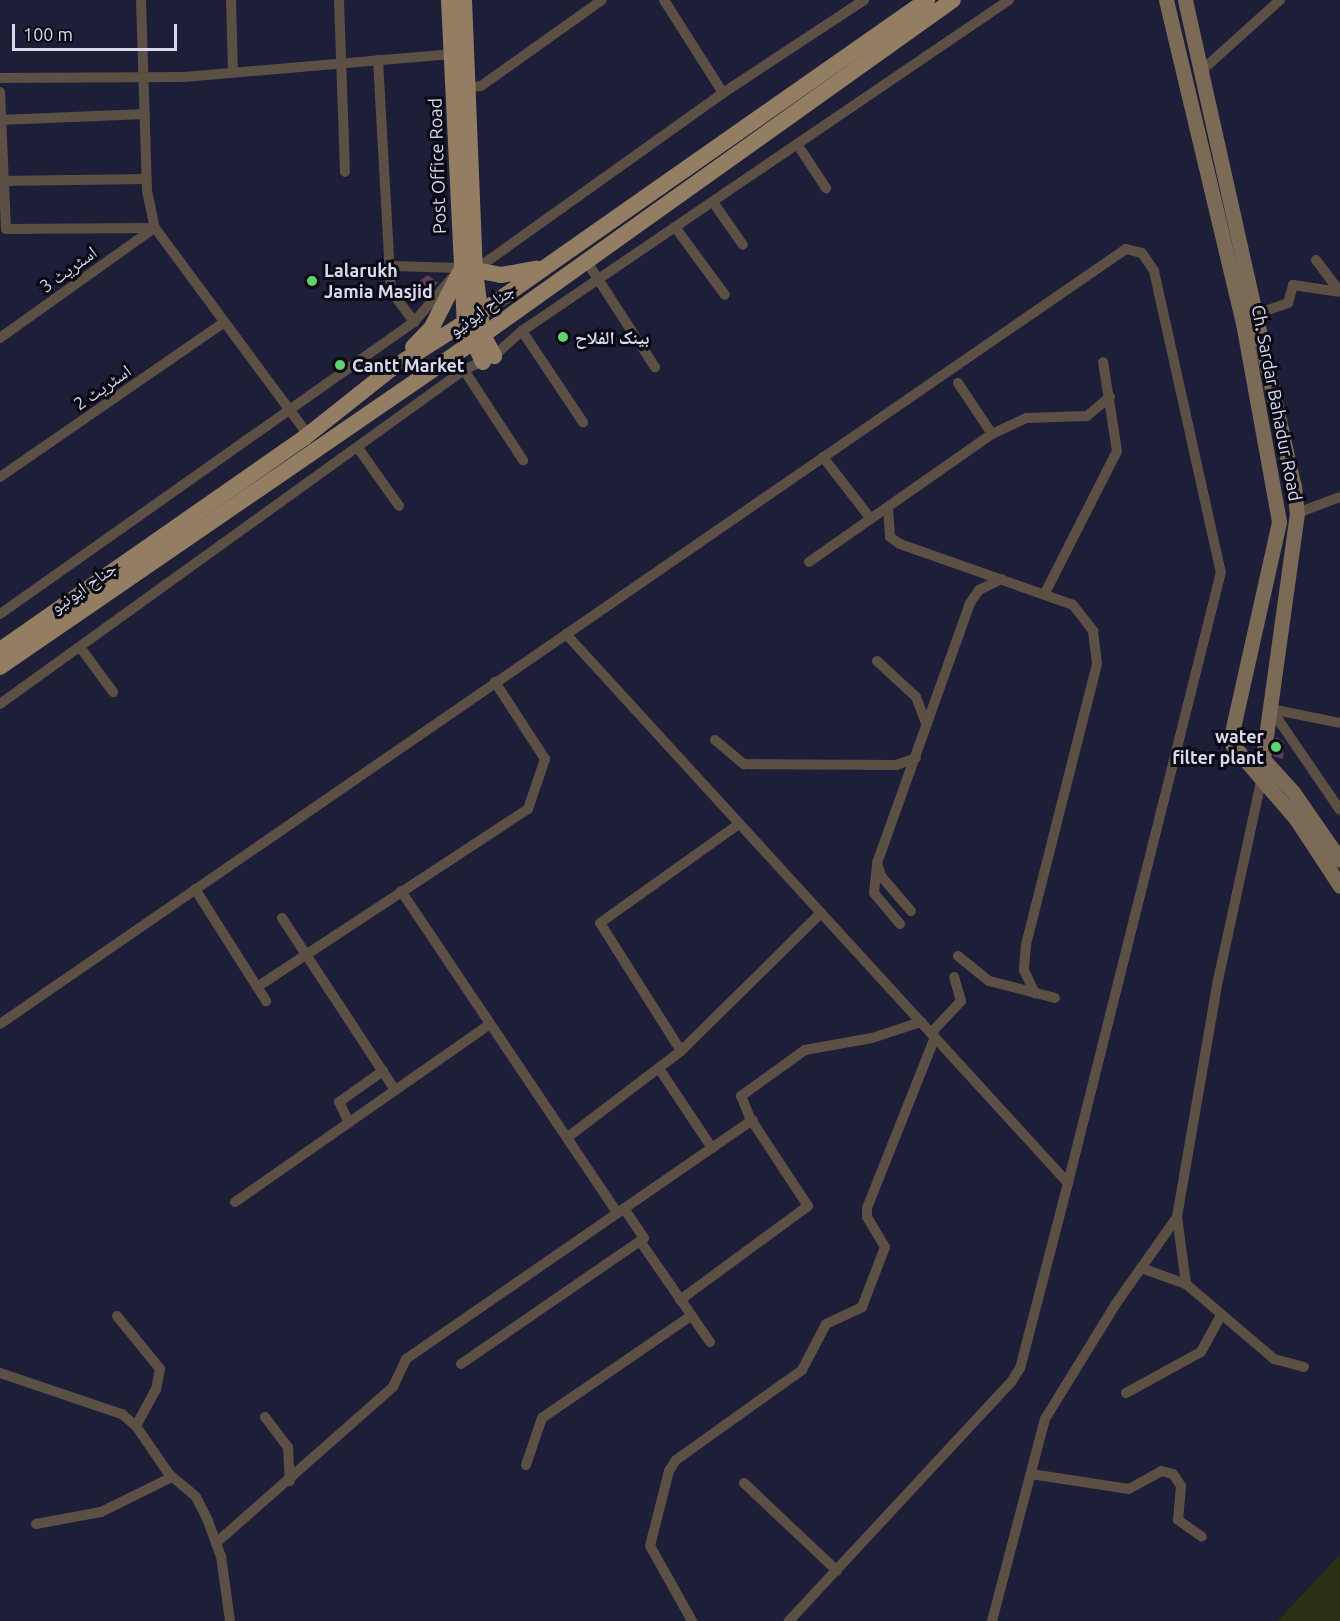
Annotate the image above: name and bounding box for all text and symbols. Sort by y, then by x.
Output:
scale bar [15,12,180,50]
text: 100 m [23,24,73,44]
street label: Post Office Road [424,98,450,234]
street label: اسٹریٹ 3 [35,241,101,297]
place label: Lalarukh Jamia Masjid [324,260,433,302]
marker: Lalarukh Jamia Masjid [305,274,319,288]
street label: جناح ایونیو [444,279,518,341]
street label: Ch. Sardar Bahadur Road [1247,303,1307,503]
place label: بینک الفلاح [575,326,649,348]
marker: بینک الفلاح [556,330,570,344]
place label: Cantt Market [352,354,465,376]
marker: Cantt Market [333,358,347,372]
street label: اسٹریٹ 2 [69,360,135,414]
street label: جناح ایونیو [46,556,120,618]
place label: water filter plant [1172,726,1264,768]
marker: water filter plant [1269,740,1283,754]

